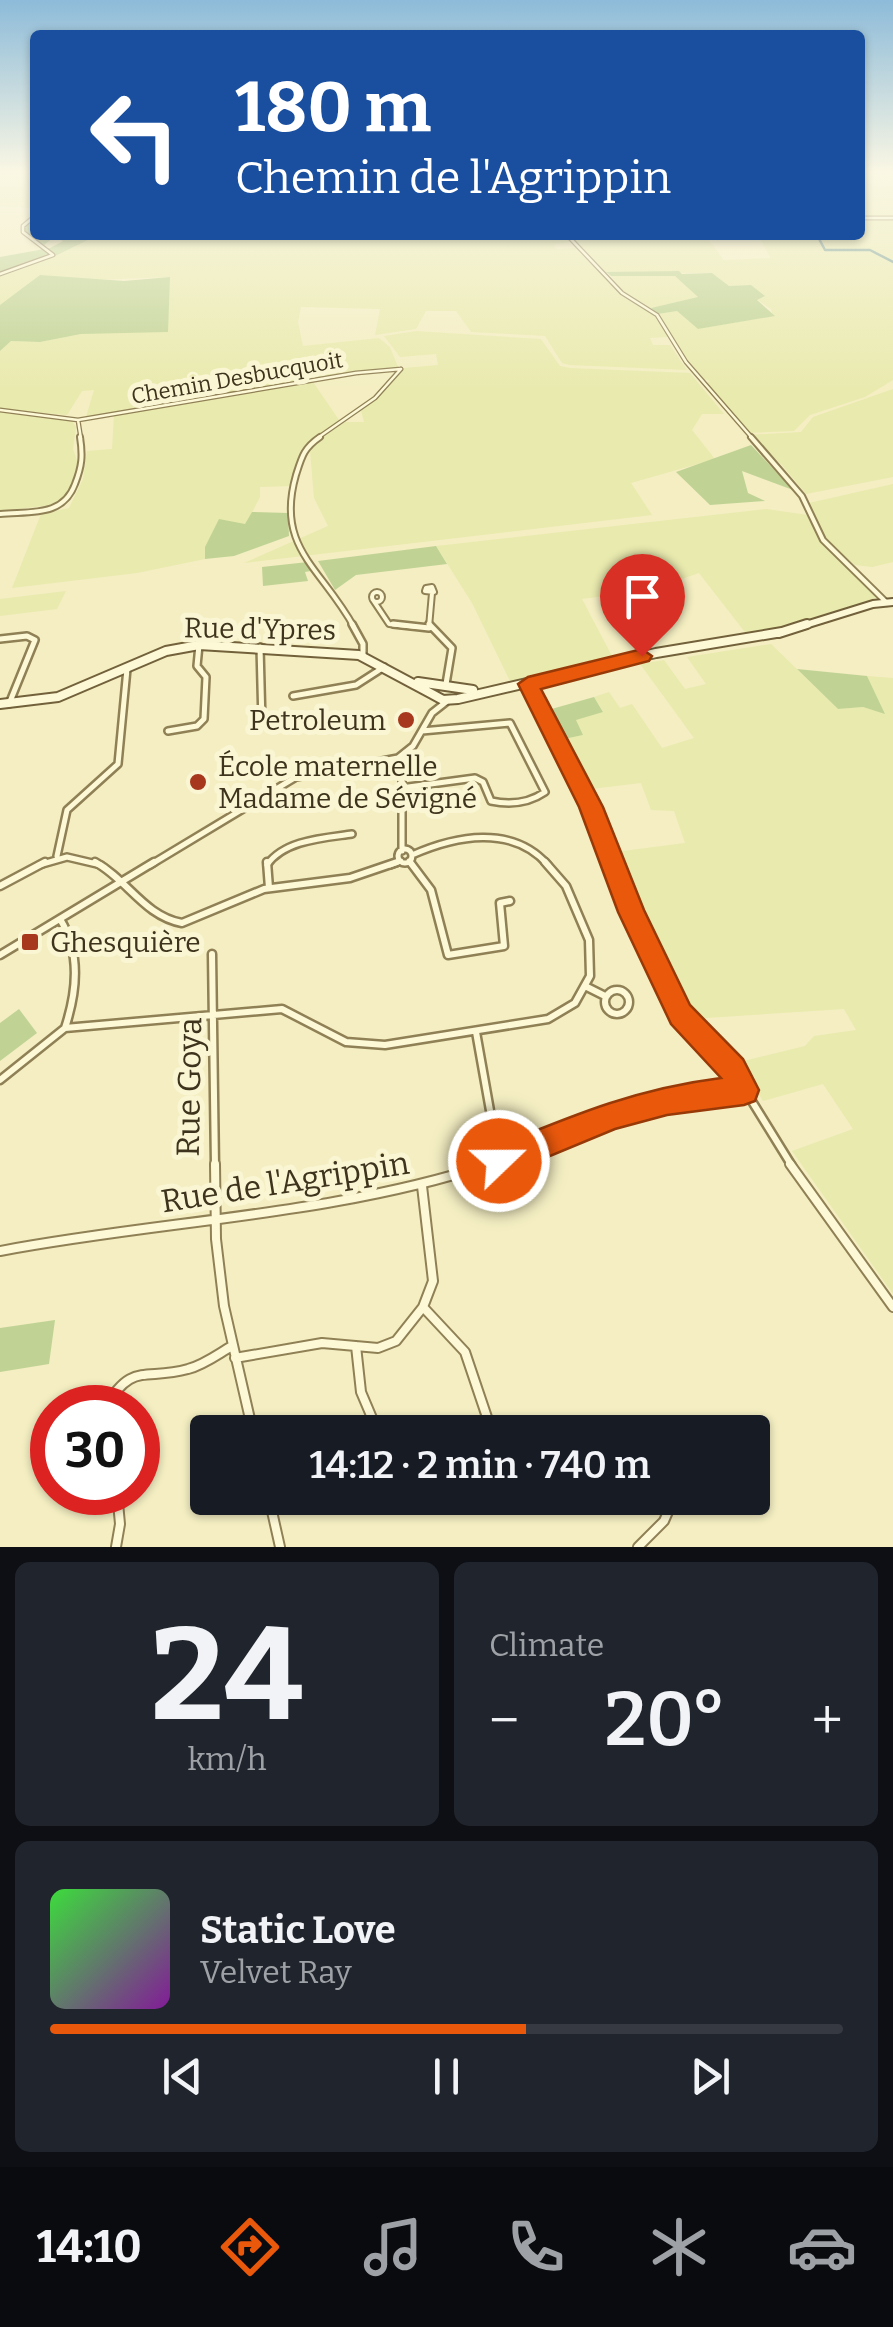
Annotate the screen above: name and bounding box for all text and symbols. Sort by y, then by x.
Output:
text: 180 m [235,66,431,150]
icon: left [70,70,200,200]
text: Chemin de l'Agrippin [235,151,671,205]
street label: Chemin Desbucquoit [129,346,345,410]
pin [600,554,685,657]
icon: arrive [615,569,670,624]
street label: Rue d'Ypres [184,611,336,647]
place label: Petroleum [249,704,386,737]
marker: Petroleum [395,709,417,731]
place label: École maternelle Madame de Sévigné [218,749,477,815]
marker: École maternelle Madame de Sévigné [187,771,209,793]
place label: Ghesquière [50,926,201,959]
marker: Ghesquière [19,931,41,953]
street label: Rue Goya [169,1017,209,1157]
position arrow [447,1109,551,1213]
street label: Rue de l'Agrippin [158,1144,412,1220]
speed limit sign: 30 [30,1385,160,1515]
text: 14:12 · 2 min · 740 m [310,1442,650,1488]
text: 24 [151,1597,303,1753]
text: Climate [489,1626,604,1664]
text: 20° [605,1675,726,1765]
text: − [489,1688,519,1754]
text: + [812,1688,843,1754]
text: km/h [187,1740,267,1778]
text: Static Love [200,1907,396,1953]
text: Velvet Ray [200,1953,352,1991]
icon: previous [155,2049,210,2104]
icon: pause [419,2049,474,2104]
icon: next [683,2049,738,2104]
icon: directions [215,2212,285,2282]
icon: music [358,2212,428,2282]
icon: phone [501,2212,571,2282]
icon: climate [644,2212,714,2282]
icon: car [787,2212,857,2282]
text: 14:10 [36,2220,142,2274]

